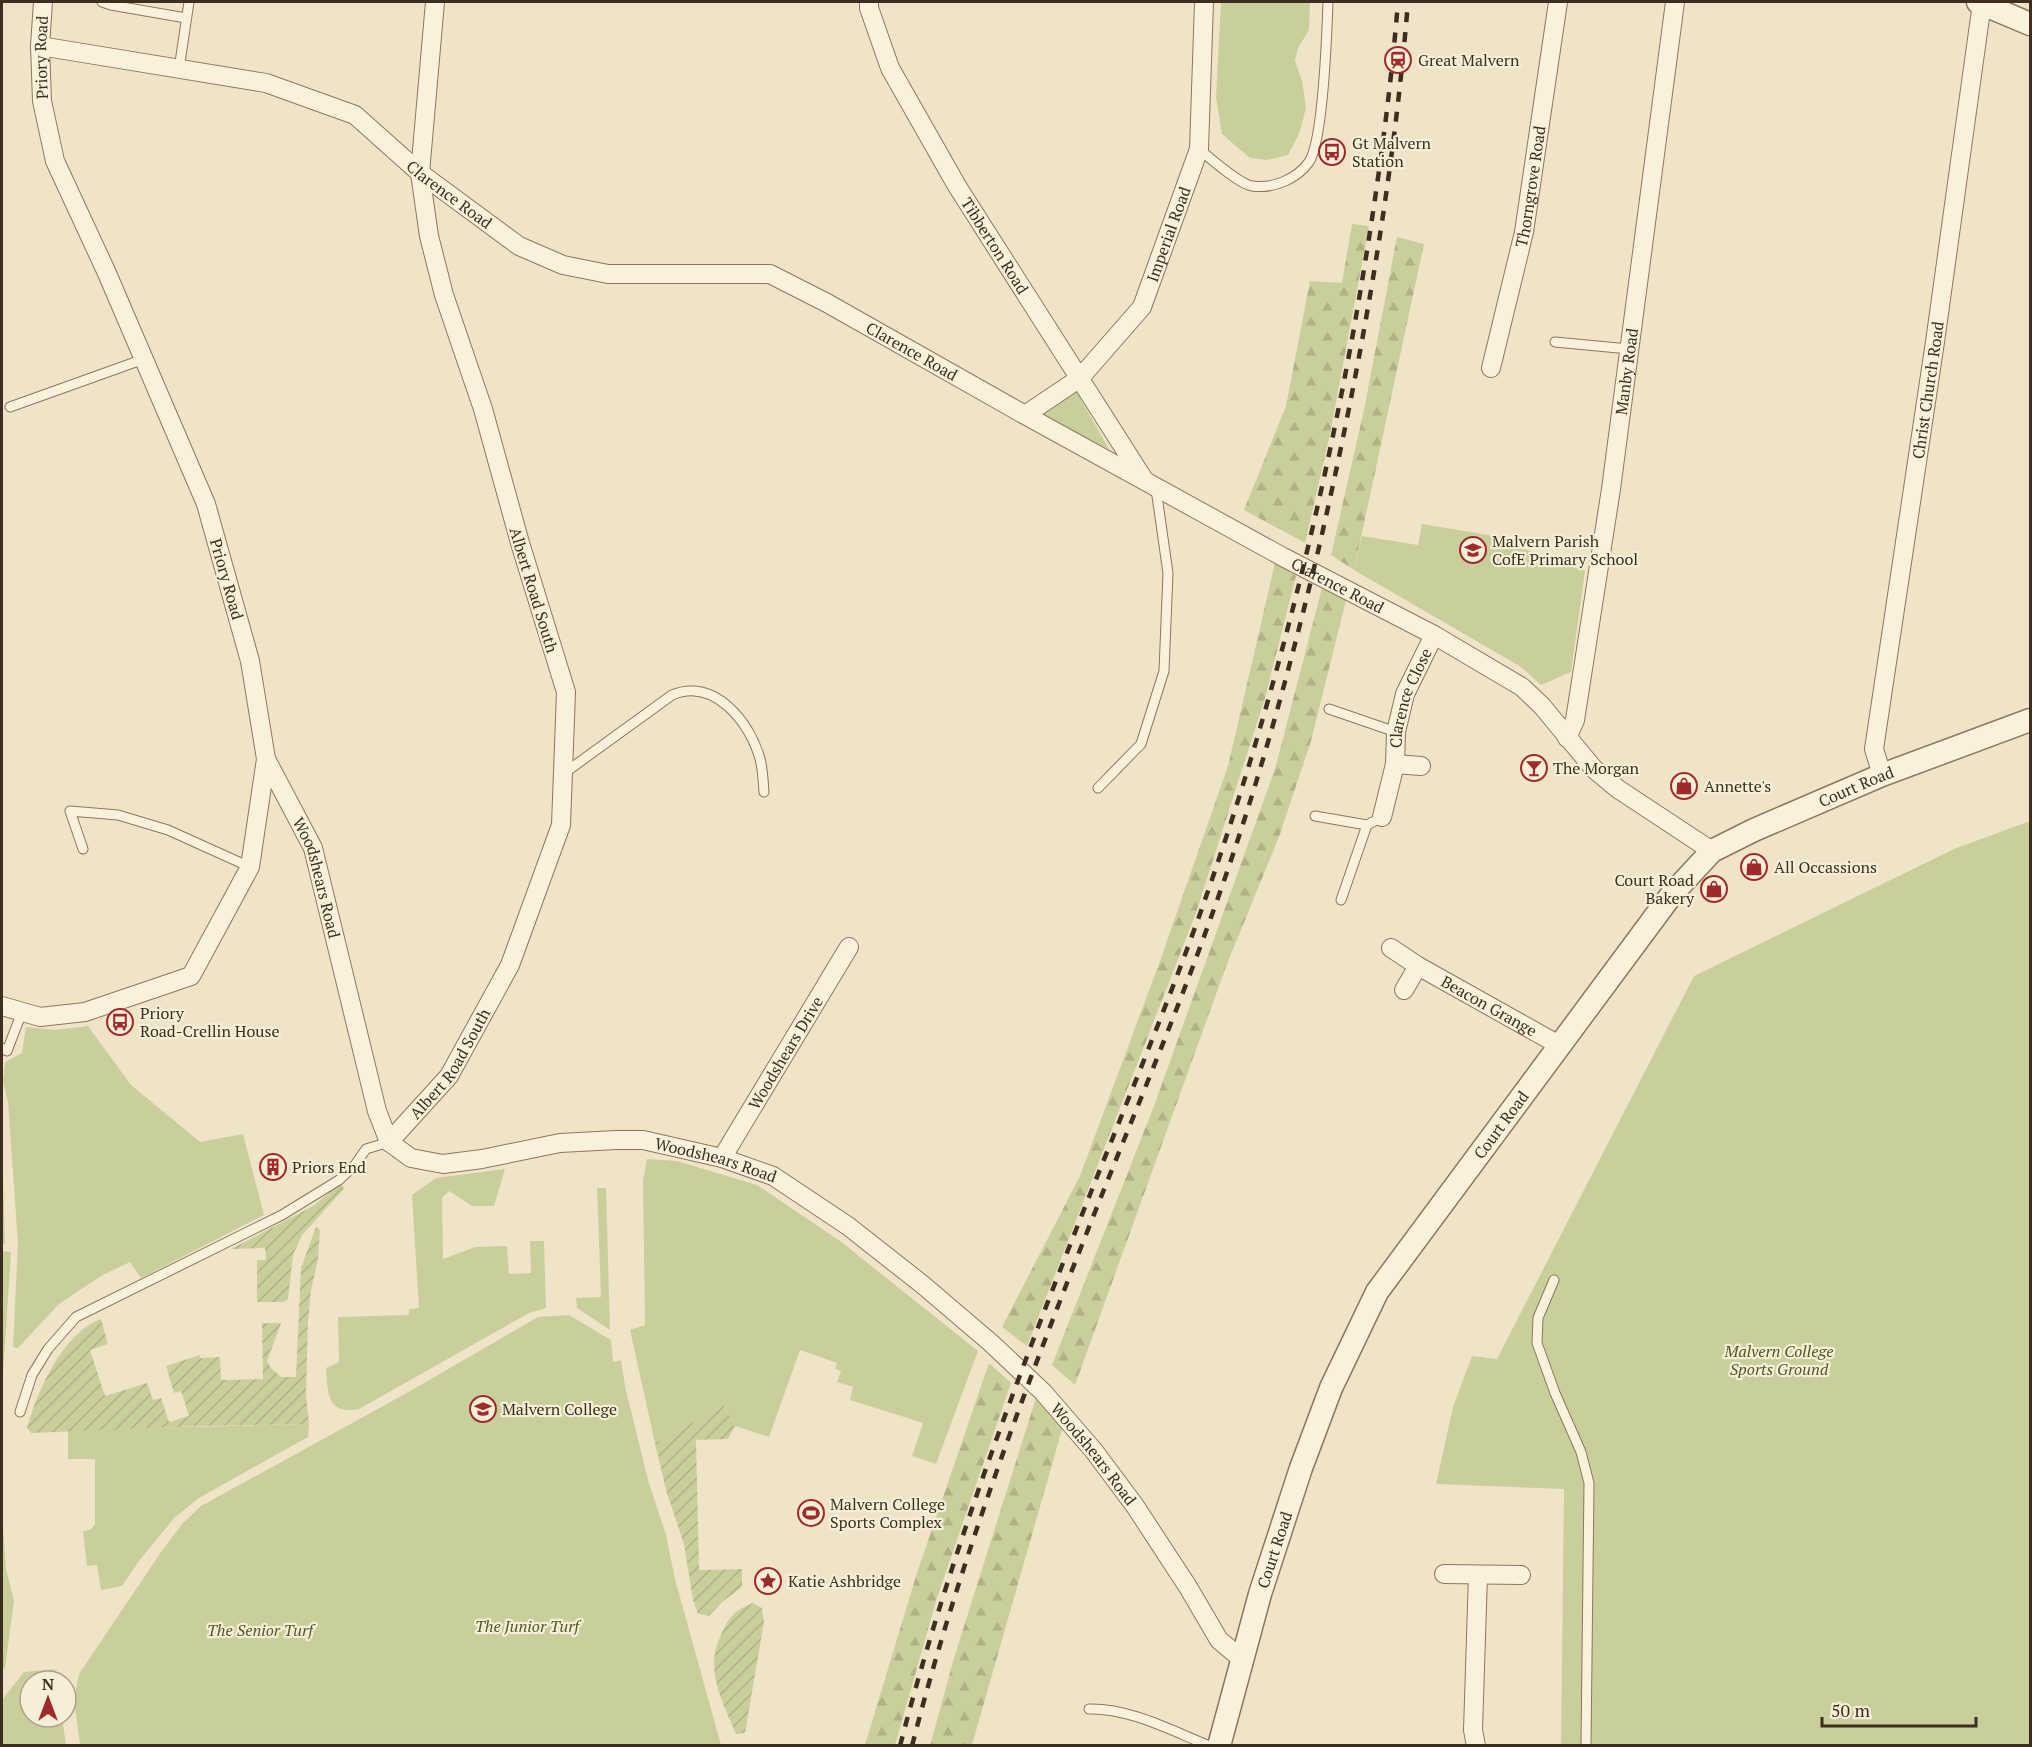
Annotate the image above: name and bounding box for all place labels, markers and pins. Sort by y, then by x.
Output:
station icon: Great Malvern [1383,45,1413,75]
place label: Great Malvern [1418,49,1520,71]
place label: Gt Malvern Station [1352,132,1432,172]
bus stop icon: Gt Malvern Station [1317,137,1347,167]
place label: Malvern Parish CofE Primary School [1492,530,1638,570]
school or university icon: Malvern Parish CofE Primary School [1458,535,1488,565]
bar icon: The Morgan [1519,753,1549,783]
place label: The Morgan [1553,757,1640,779]
shop icon: Annette's [1669,771,1699,801]
place label: Annette's [1704,775,1771,797]
shop icon: All Occassions [1739,852,1769,882]
place label: All Occassions [1774,856,1877,878]
place label: Court Road Bakery [1614,869,1695,909]
shop icon: Court Road Bakery [1699,874,1729,904]
place label: Priory Road-Crellin House [140,1002,280,1042]
bus stop icon: Priory Road-Crellin House [105,1007,135,1037]
building icon: Priors End [258,1152,288,1182]
place label: Priors End [292,1156,366,1178]
school or university icon: Malvern College [468,1394,498,1424]
place label: Malvern College [502,1398,617,1420]
place label: Malvern College Sports Complex [830,1493,945,1533]
sports icon: Malvern College Sports Complex [796,1498,826,1528]
place icon: Katie Ashbridge [753,1566,783,1596]
place label: Katie Ashbridge [788,1570,901,1592]

